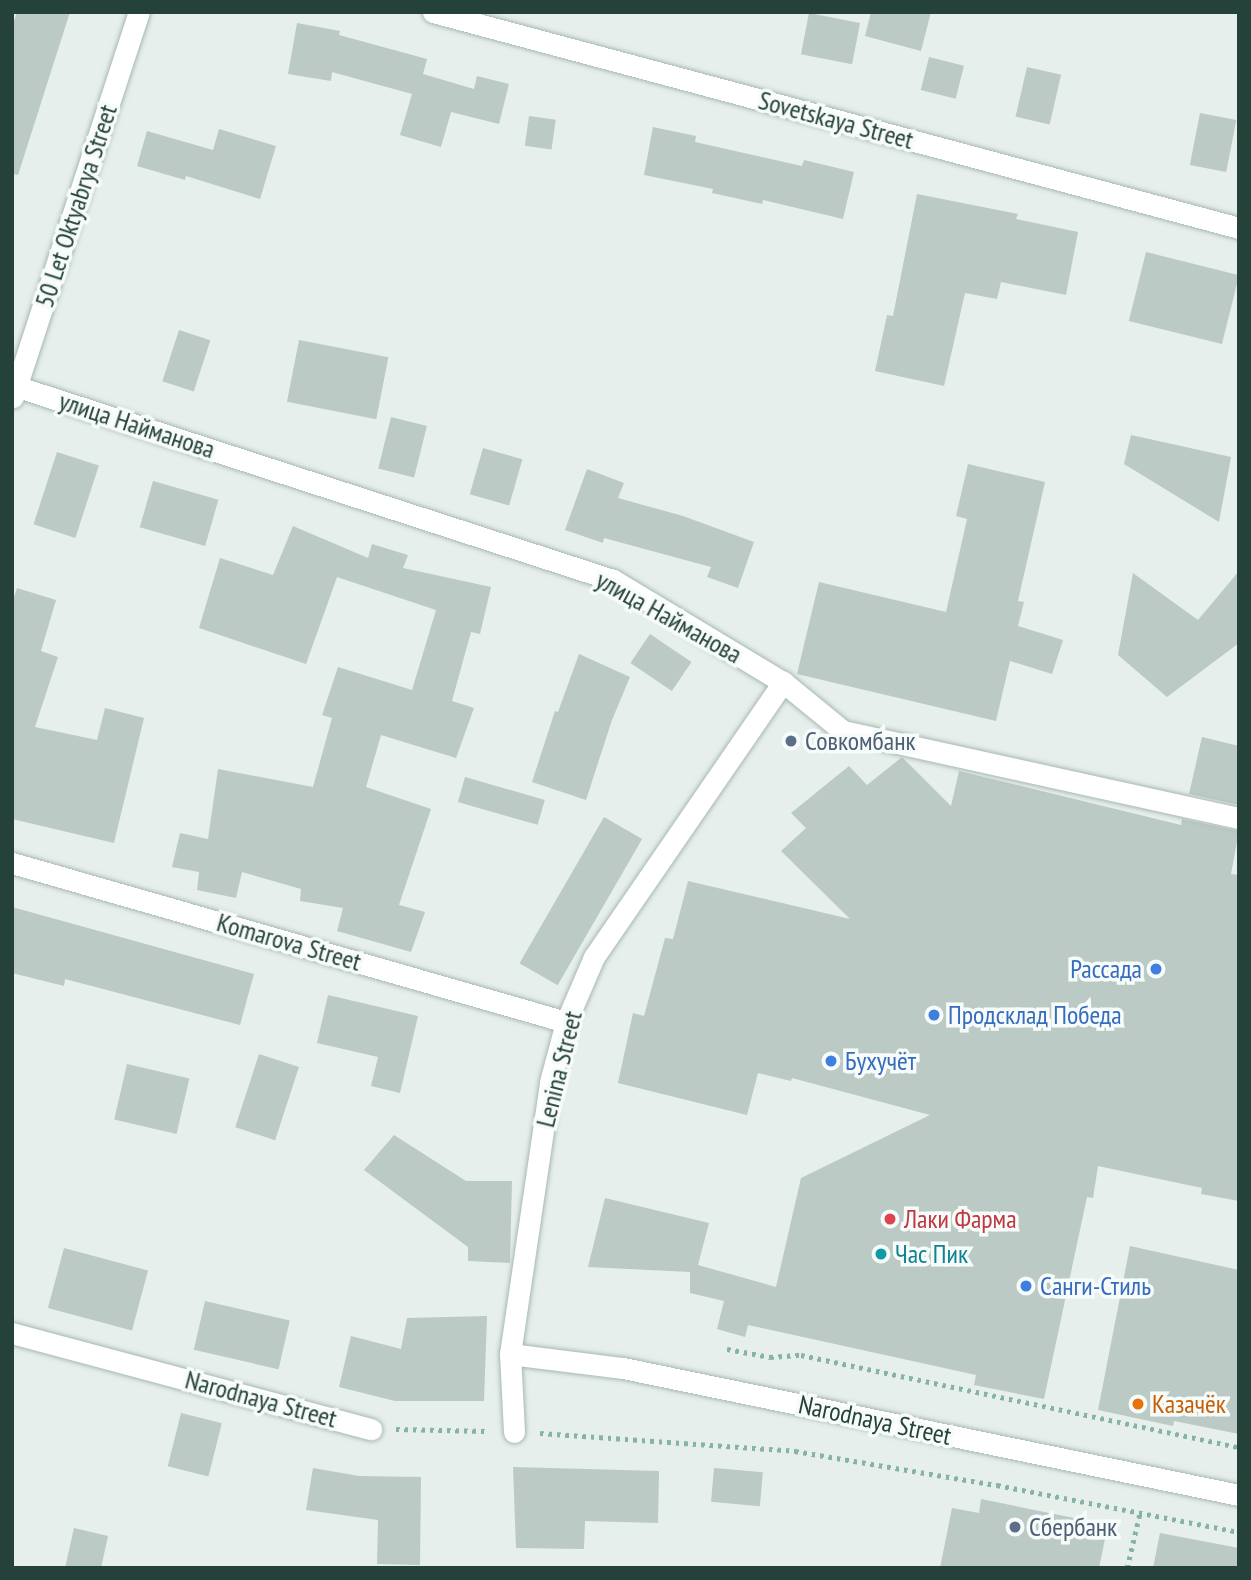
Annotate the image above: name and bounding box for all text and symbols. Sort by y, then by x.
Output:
street label: Sovetskaya Street [755,84,917,156]
street label: 50 Let Oktyabrya Street [28,101,124,311]
street label: улица Найманова [55,385,219,465]
street label: улица Найманова [591,564,747,670]
place label: Совкомбанк [805,725,916,757]
marker: Совкомбанк [783,733,799,749]
street label: Komarova Street [213,907,365,977]
place label: Рассада [1070,953,1142,985]
marker: Рассада [1148,961,1164,977]
place label: Продсклад Победа [948,999,1122,1031]
marker: Продсклад Победа [926,1007,942,1023]
street label: Lenina Street [530,1008,588,1130]
place label: Бухучёт [845,1045,916,1077]
marker: Бухучёт [823,1053,839,1069]
place label: Лаки Фарма [904,1203,1017,1235]
marker: Лаки Фарма [882,1211,898,1227]
place label: Час Пик [895,1238,968,1270]
marker: Час Пик [873,1246,889,1262]
place label: Санги-Стиль [1040,1270,1151,1302]
marker: Санги-Стиль [1018,1278,1034,1294]
street label: Narodnaya Street [182,1364,340,1434]
place label: Казачёк [1152,1388,1226,1420]
street label: Narodnaya Street [796,1389,954,1451]
marker: Казачёк [1130,1396,1146,1412]
place label: Сбербанк [1029,1511,1117,1543]
marker: Сбербанк [1007,1519,1023,1535]

